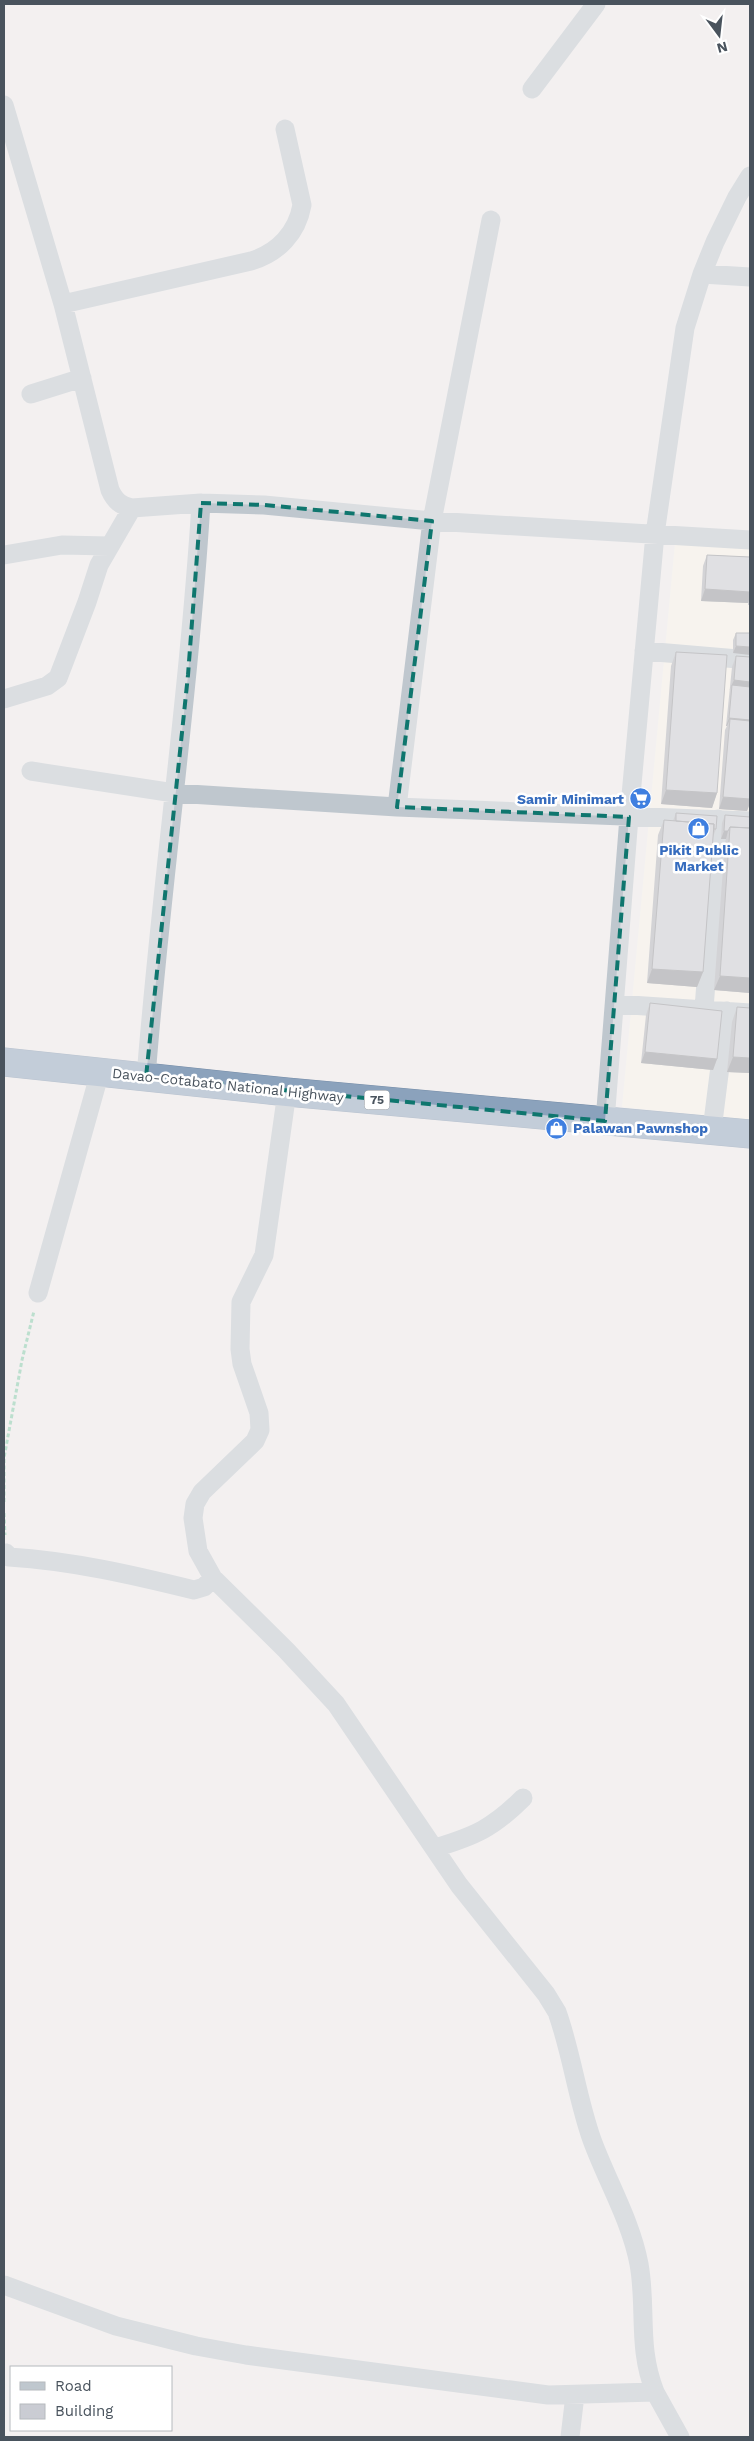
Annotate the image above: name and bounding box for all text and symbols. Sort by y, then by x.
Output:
north arrow [694,10,744,60]
text: N [715,38,729,57]
supermarket icon: Samir Minimart [628,787,652,811]
place label: Samir Minimart [517,791,624,807]
shop icon: Pikit Public Market [687,816,711,840]
place label: Pikit Public Market [659,842,739,874]
street label: Davao-Cotabato National Highway [111,1065,345,1105]
road number: 75 [364,1090,390,1110]
shop icon: Palawan Pawnshop [545,1116,569,1140]
place label: Palawan Pawnshop [573,1120,708,1136]
legend [10,2366,172,2431]
text: Road [55,2377,92,2395]
text: Building [55,2402,113,2420]

